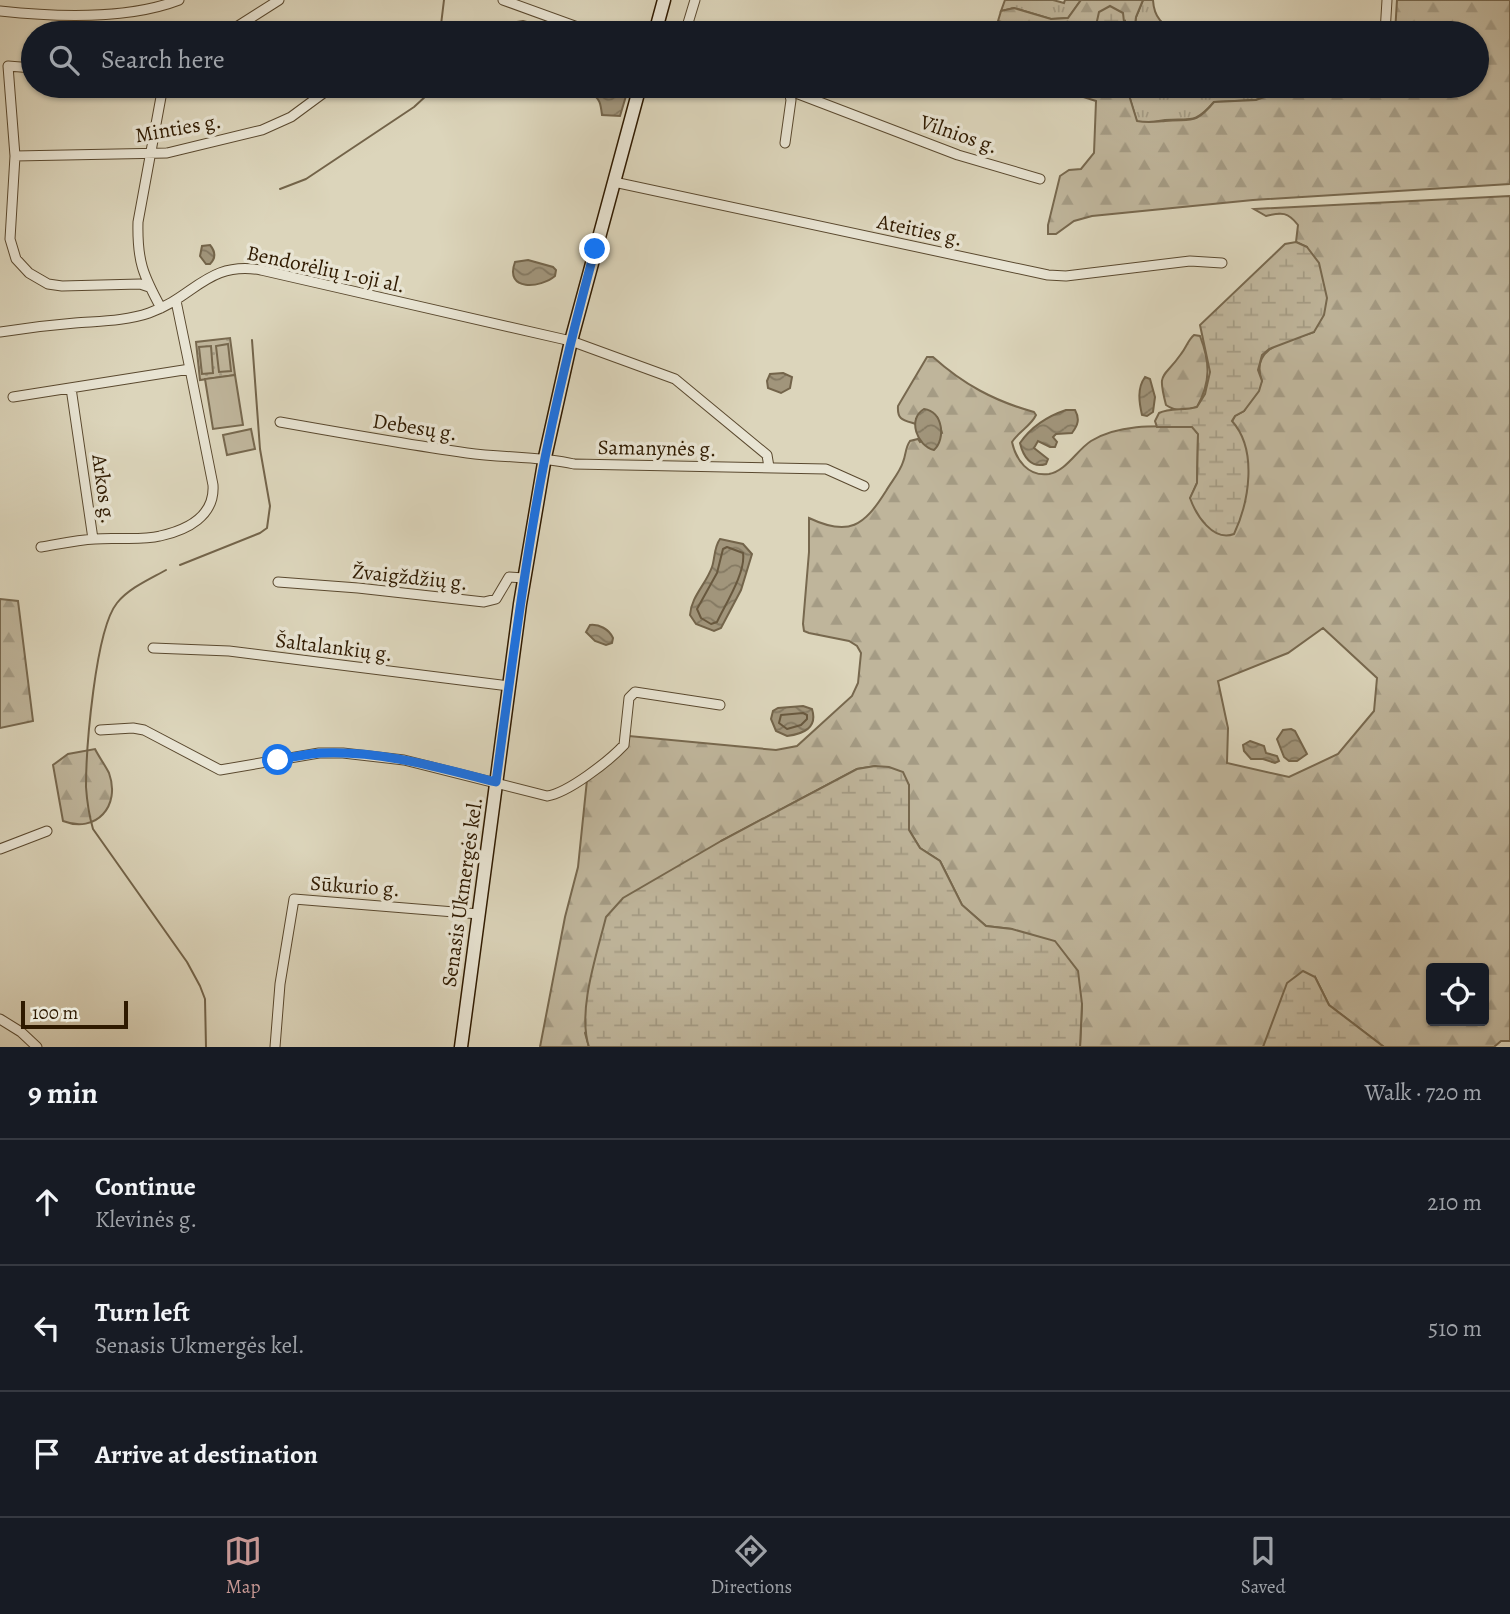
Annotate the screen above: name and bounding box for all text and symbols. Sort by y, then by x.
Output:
search box [21,21,1489,98]
icon: search [45,41,83,79]
text: Search here [101,42,225,77]
street label: Minties g. [133,107,223,149]
street label: Vilnios g. [915,107,1002,160]
street label: Ateities g. [874,207,965,253]
route end [579,233,610,264]
street label: Bendorėlių 1-oji al. [244,239,408,299]
street label: Debesų g. [371,407,459,447]
street label: Samanynės g. [597,433,717,463]
street label: Arkos g. [85,451,123,526]
street label: Žvaigždžių g. [351,557,469,597]
street label: Šaltalankių g. [274,626,394,668]
route start [262,744,293,775]
street label: Senasis Ukmergės kel. [435,795,489,989]
street label: Sūkurio g. [309,869,401,903]
map controls [1426,963,1489,1026]
button: locate [1426,963,1489,1026]
scale bar [21,998,128,1030]
text: 100 m [32,1000,78,1026]
text: 9 min [28,1073,98,1113]
text: Walk · 720 m [1364,1077,1482,1108]
text: Continue [95,1169,196,1204]
icon: ahead [28,1183,66,1221]
text: 210 m [1427,1187,1482,1218]
text: Klevinės g. [95,1204,197,1235]
text: Turn left [95,1295,190,1330]
icon: left [28,1309,66,1347]
text: 510 m [1428,1313,1482,1344]
text: Senasis Ukmergės kel. [95,1330,305,1361]
icon: arrive [28,1435,66,1473]
text: Arrive at destination [95,1437,318,1472]
tab: Map [224,1532,262,1600]
tab: Directions [711,1532,792,1600]
tab: Saved [1241,1532,1286,1600]

